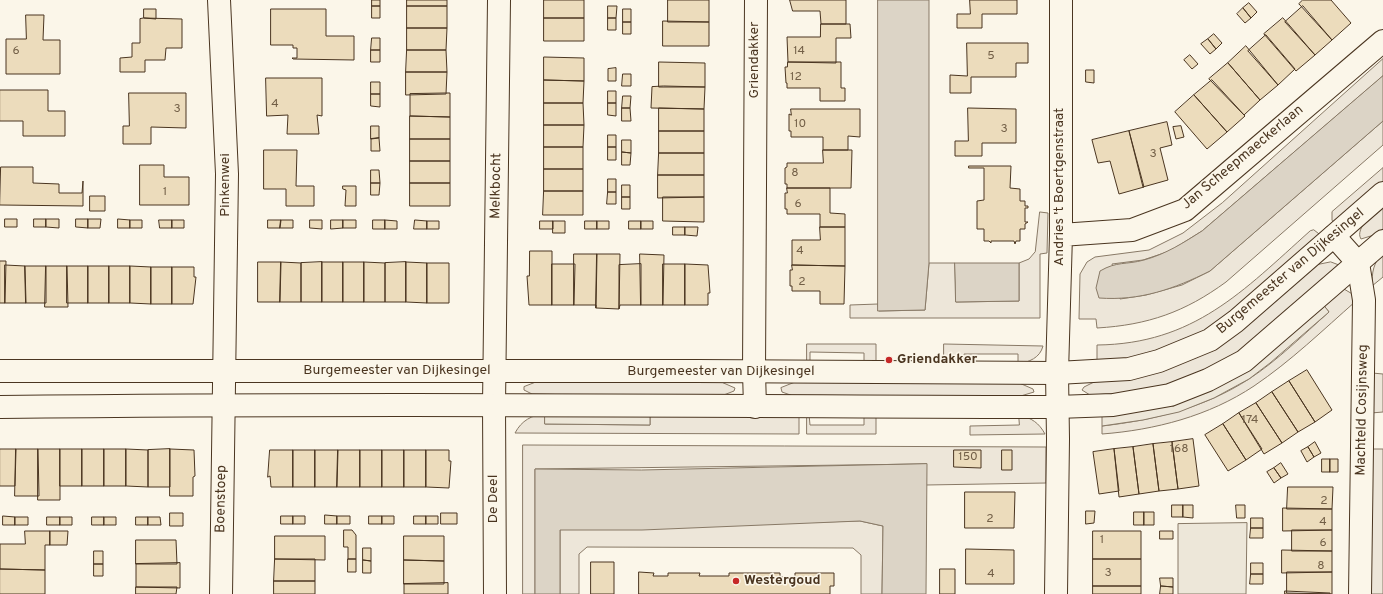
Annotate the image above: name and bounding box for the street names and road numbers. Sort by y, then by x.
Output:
street label: Griendakker [747,21,763,99]
street label: Jan Scheepmaeckerlaan [1179,102,1307,214]
street label: Andries 't Boertgenstraat [1052,108,1068,266]
street label: Pinkenwei [218,153,234,217]
street label: Melkbocht [488,153,506,219]
street label: Burgemeester van Dijkesingel [1214,205,1368,339]
street label: Machteld Cosijnsweg [1353,344,1373,476]
street label: Burgemeester van Dijkesingel [303,363,491,379]
street label: Burgemeester van Dijkesingel [627,364,815,380]
street label: Boenstoep [213,465,231,533]
street label: De Deel [486,475,502,523]

